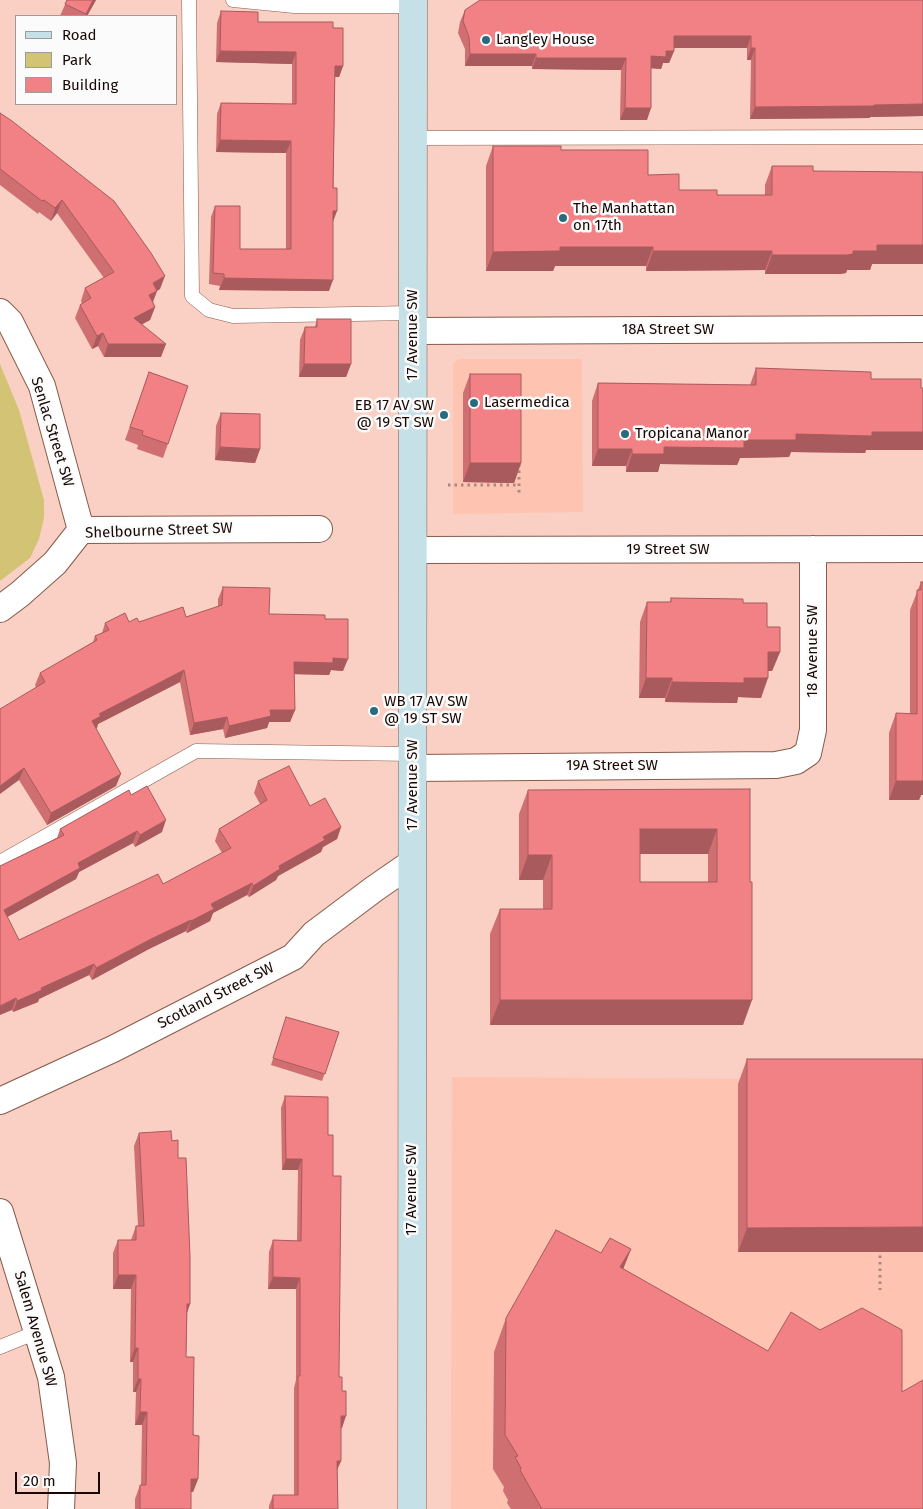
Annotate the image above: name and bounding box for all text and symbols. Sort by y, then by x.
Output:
legend [15,15,178,105]
text: Road [62,26,97,44]
place label: Langley House [496,31,595,49]
marker: Langley House [480,34,492,46]
text: Park [62,51,92,69]
text: Building [62,76,118,94]
place label: The Manhattan on 17th [573,200,675,235]
marker: The Manhattan on 17th [557,212,569,224]
street label: 17 Avenue SW [404,289,422,381]
street label: 18A Street SW [622,321,714,339]
street label: Senlac Street SW [27,375,77,489]
place label: Lasermedica [484,394,570,412]
place label: EB 17 AV SW @ 19 ST SW [355,397,434,432]
marker: Lasermedica [468,397,480,409]
marker: EB 17 AV SW @ 19 ST SW [438,409,450,421]
place label: Tropicana Manor [635,425,749,443]
marker: Tropicana Manor [619,428,631,440]
street label: Shelbourne Street SW [85,519,233,543]
street label: 19 Street SW [626,541,710,559]
street label: 18 Avenue SW [804,605,822,697]
place label: WB 17 AV SW @ 19 ST SW [384,693,468,728]
marker: WB 17 AV SW @ 19 ST SW [368,705,380,717]
street label: 17 Avenue SW [404,739,422,831]
street label: 19A Street SW [566,757,658,775]
street label: Scotland Street SW [155,959,277,1033]
street label: 17 Avenue SW [403,1144,421,1236]
street label: Salem Avenue SW [10,1269,60,1389]
scale bar [18,1462,102,1494]
text: 20 m [23,1472,56,1490]

